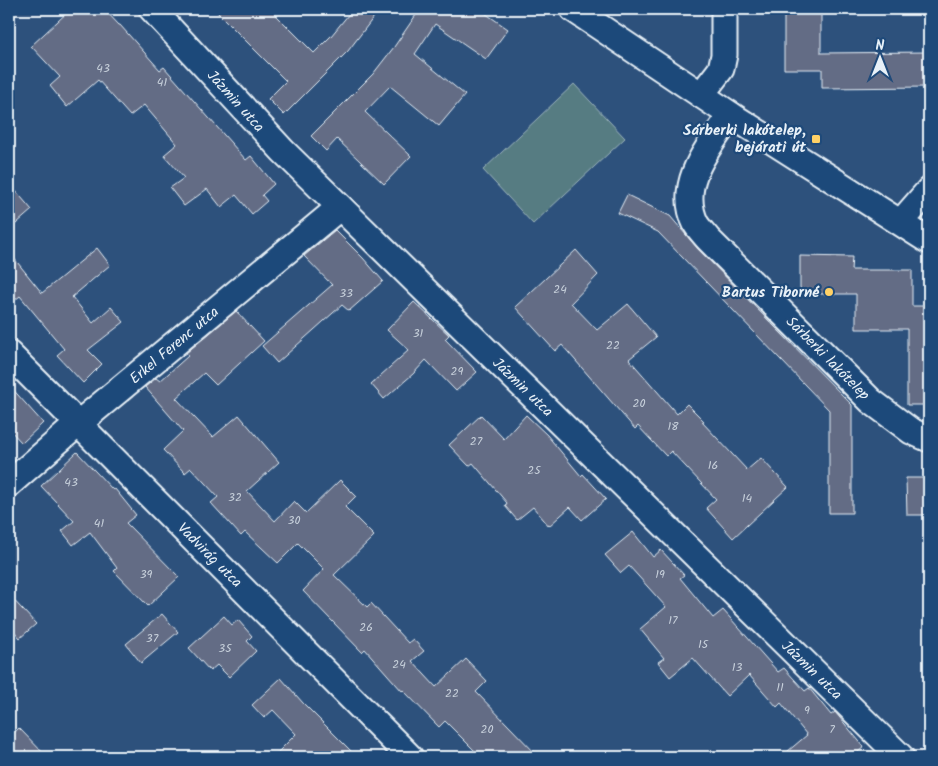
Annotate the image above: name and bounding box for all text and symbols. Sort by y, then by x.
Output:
north arrow [856,32,906,82]
text: N [876,35,885,57]
house number: 43 [96,59,110,78]
street label: Jázmin utca [201,65,270,138]
house number: 41 [157,73,167,92]
place label: Sárberki lakótelep, bejárati út [683,119,806,160]
marker: Sárberki lakótelep, bejárati út [810,133,822,145]
house number: 24 [553,280,567,299]
place label: Bartus Tiborné [722,281,820,305]
house number: 33 [339,284,353,303]
marker: Bartus Tiborné [823,286,835,298]
street label: Erkel Ferenc utca [124,301,225,391]
street label: Sárberki lakótelep [780,311,875,406]
house number: 31 [413,324,424,343]
house number: 22 [606,336,620,355]
street label: Jázmin utca [486,352,558,423]
house number: 29 [451,362,464,381]
house number: 20 [633,394,645,413]
house number: 18 [668,417,679,436]
house number: 27 [470,432,483,451]
house number: 16 [708,456,718,475]
house number: 25 [527,461,542,480]
house number: 43 [64,473,78,492]
house number: 32 [228,488,242,507]
house number: 14 [742,489,753,508]
house number: 30 [288,511,300,530]
house number: 41 [94,514,104,533]
street label: Vadvirág utca [171,517,248,594]
house number: 39 [140,565,152,584]
house number: 19 [655,565,665,584]
house number: 17 [668,611,678,630]
house number: 26 [359,618,373,637]
house number: 37 [146,629,159,648]
house number: 15 [698,635,710,654]
street label: Jázmin utca [775,635,847,706]
house number: 35 [218,639,233,658]
house number: 24 [392,655,406,674]
house number: 13 [732,658,742,677]
house number: 11 [776,678,784,697]
house number: 22 [445,684,459,703]
house number: 9 [804,701,810,720]
house number: 20 [481,720,493,739]
house number: 7 [829,720,835,739]

